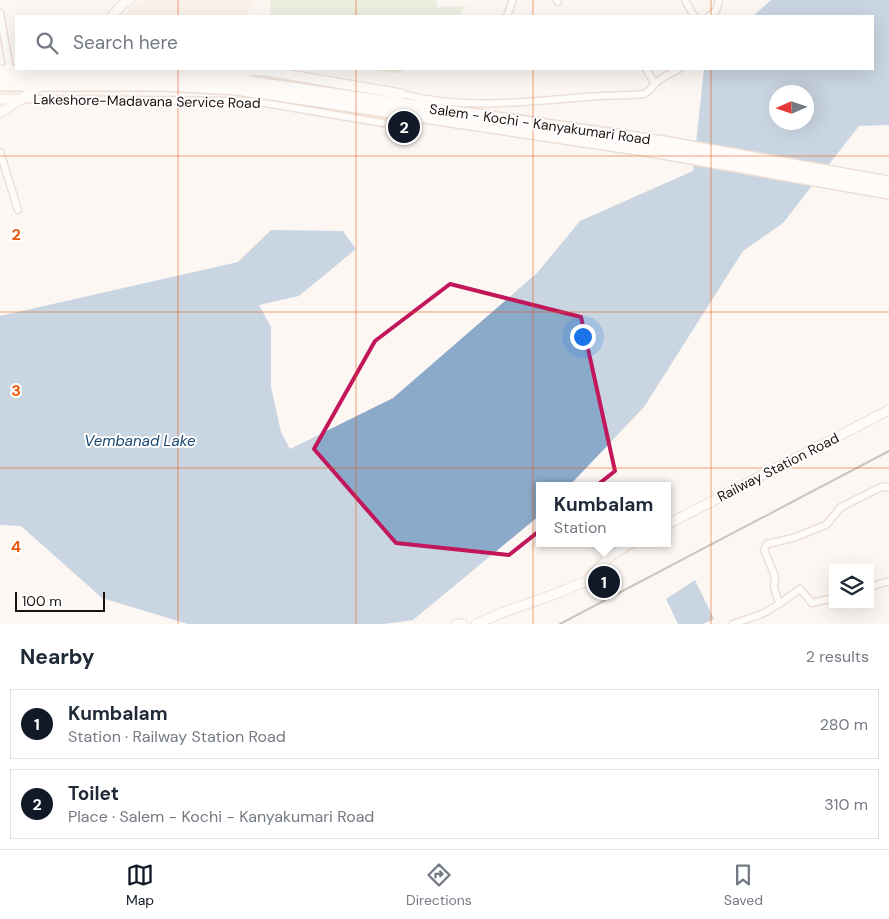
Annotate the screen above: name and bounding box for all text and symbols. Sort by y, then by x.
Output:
search box [15,15,874,70]
icon: search [33,29,61,57]
text: Search here [73,30,178,55]
north arrow [769,85,814,130]
street label: Lakeshore-Madavana Service Road [33,90,261,112]
street label: Salem - Kochi - Kanyakumari Road [428,100,652,148]
pin: 2 [388,108,420,146]
text: 2 [11,224,21,245]
your location [570,324,596,350]
text: 3 [11,380,21,401]
street label: Railway Station Road [714,429,842,505]
water label: Vembanad Lake [84,431,196,451]
popup [536,482,671,547]
text: Kumbalam [554,492,653,517]
text: Station [554,517,607,538]
text: 4 [11,536,21,557]
pin: 1 [588,563,620,601]
map controls [829,564,874,609]
button: layers [829,564,874,609]
scale bar [15,589,105,612]
text: 100 m [22,592,62,610]
text: Nearby [20,643,94,671]
text: 2 results [806,646,869,667]
text: Kumbalam [68,701,168,726]
text: 1 [34,714,40,735]
text: 280 m [820,714,868,735]
text: Station · Railway Station Road [68,726,286,747]
text: Toilet [68,781,119,806]
text: 2 [32,794,42,815]
text: 310 m [824,794,868,815]
text: Place · Salem - Kochi - Kanyakumari Road [68,806,374,827]
tab: Map [126,861,154,909]
tab: Directions [406,861,472,909]
tab: Saved [724,861,763,909]

